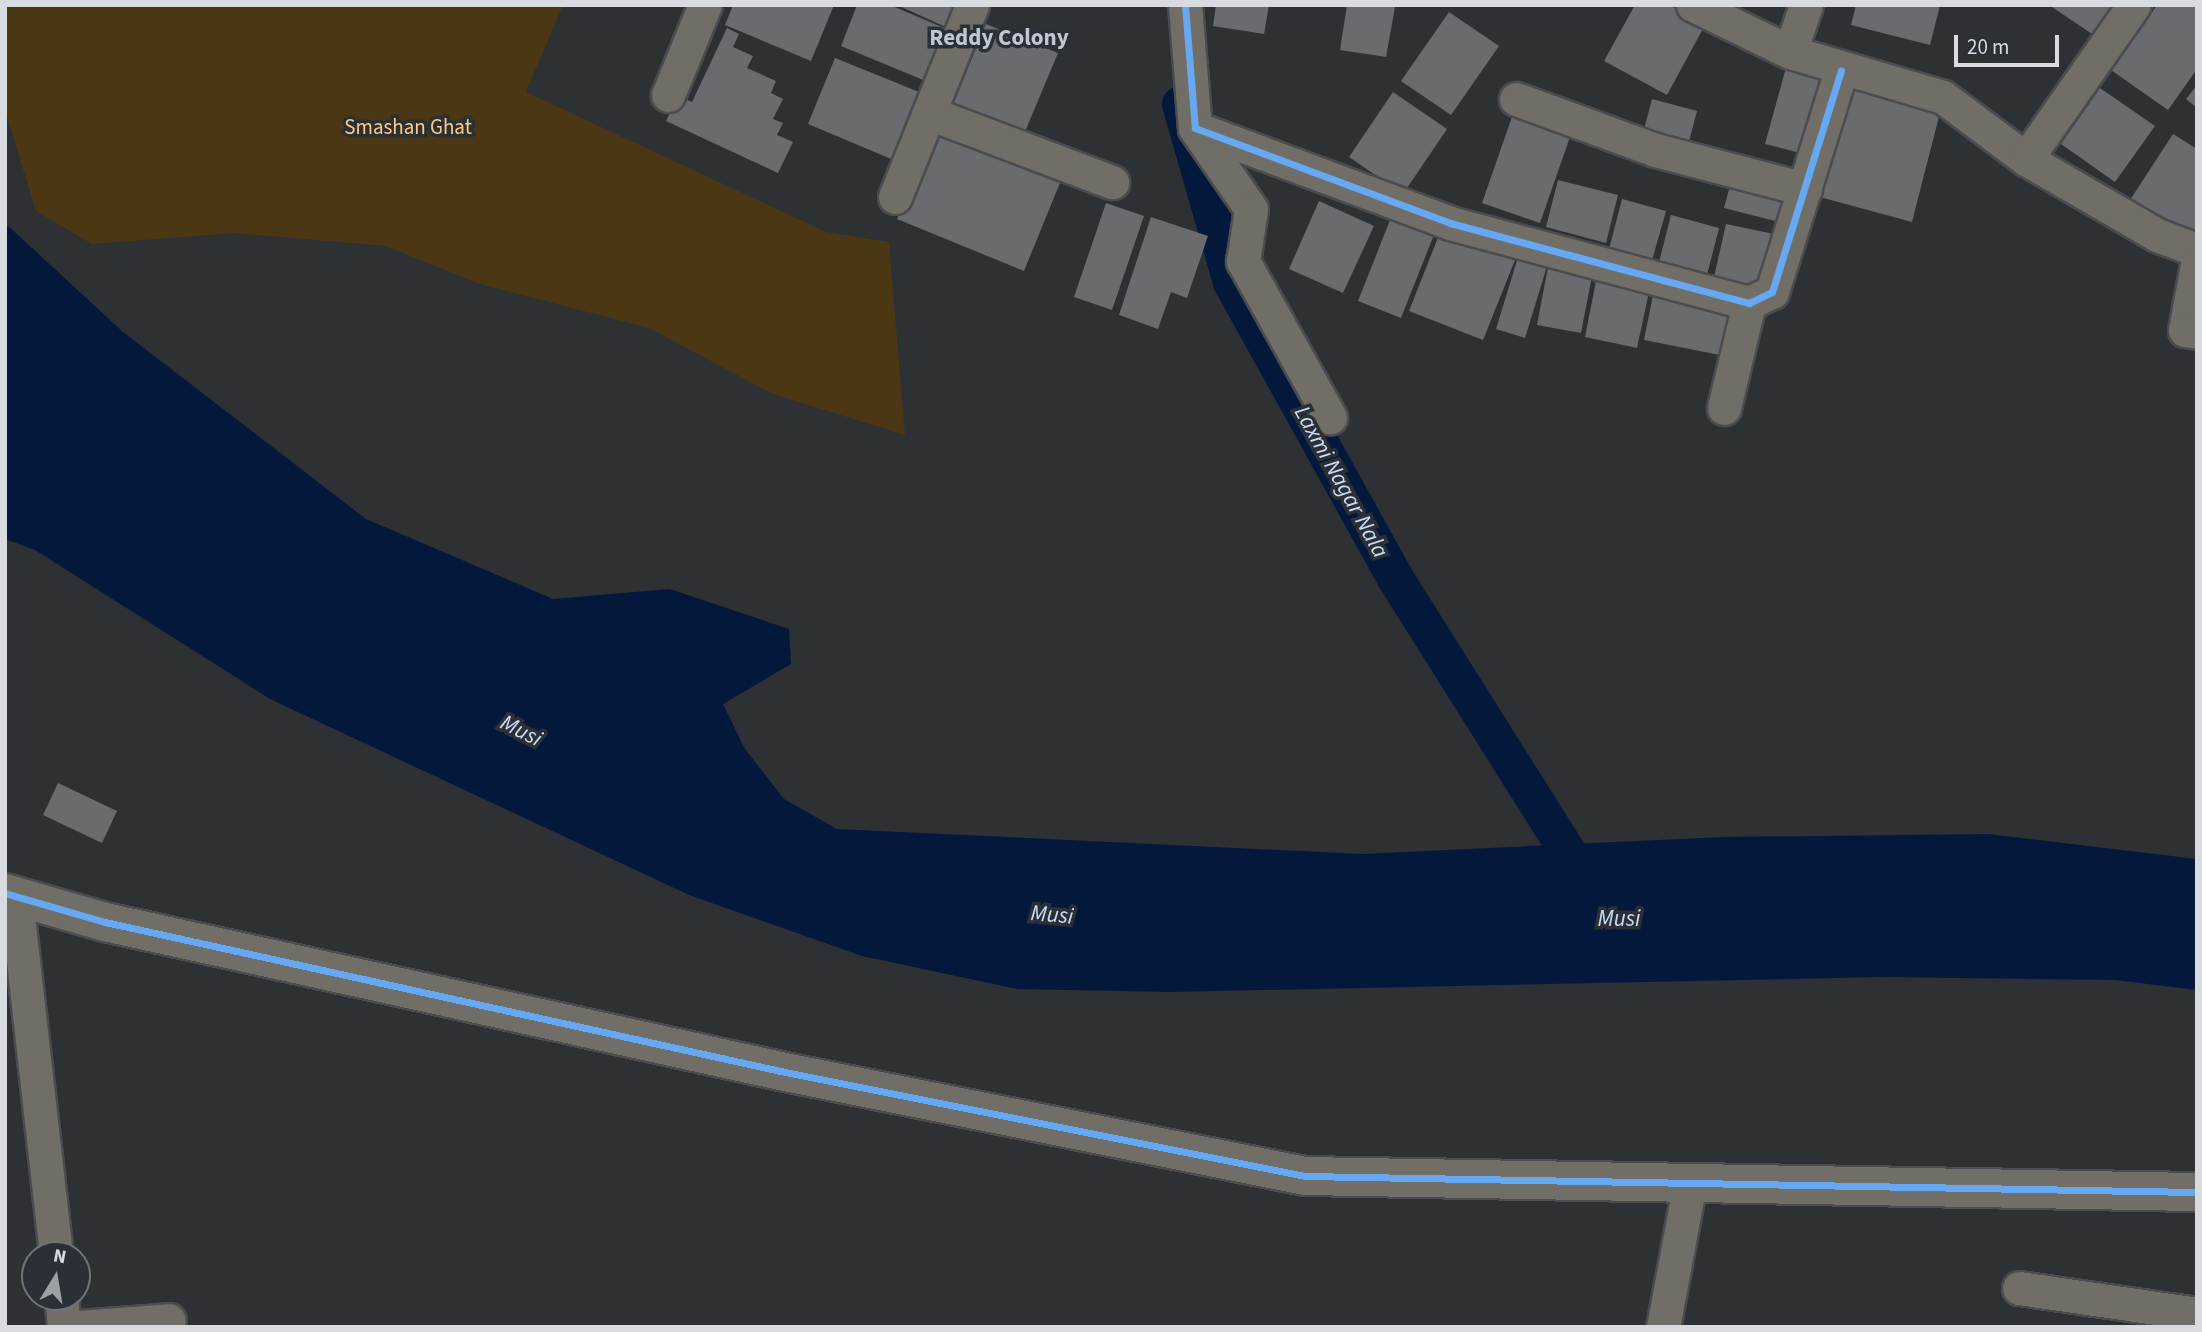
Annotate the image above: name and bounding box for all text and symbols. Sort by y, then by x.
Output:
scale bar [1957,21,2062,65]
district label: Reddy Colony [929,24,1069,52]
text: 20 m [1967,32,2009,62]
park label: Smashan Ghat [344,114,472,140]
water label: Laxmi Nagar Nala [1288,401,1394,563]
water label: Musi [496,709,546,753]
water label: Musi [1029,899,1075,931]
water label: Musi [1598,905,1640,933]
north arrow [21,1241,91,1311]
text: N [51,1242,68,1271]

